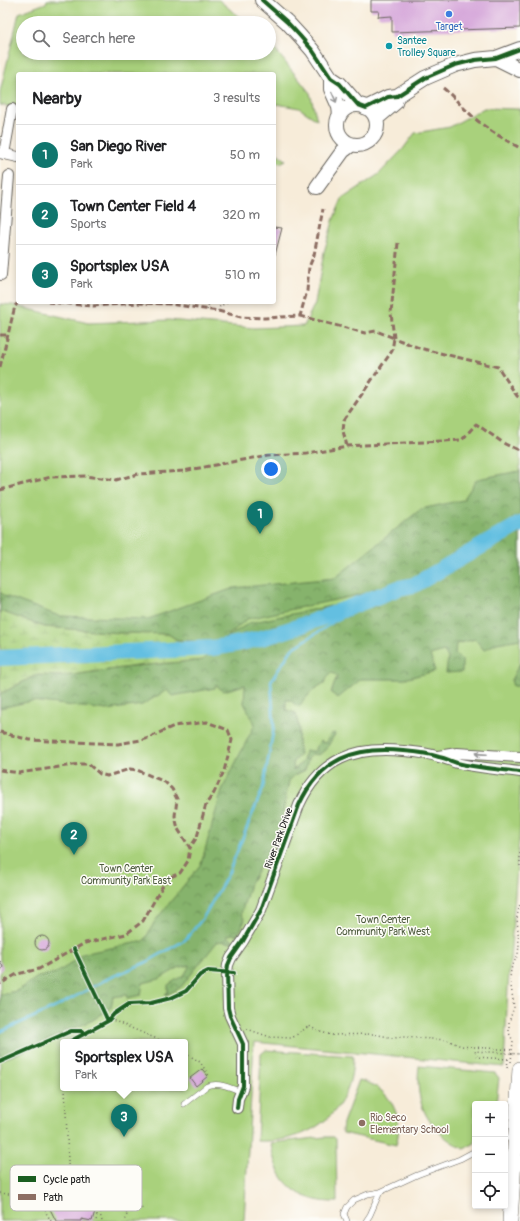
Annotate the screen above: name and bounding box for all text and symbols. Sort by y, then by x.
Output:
marker: Target [444,9,454,19]
search box [16,16,276,60]
place label: Target [435,21,464,33]
icon: search [30,27,52,49]
text: Search here [62,29,135,48]
place label: Santee Trolley Square [397,35,456,59]
marker: Santee Trolley Square [384,41,394,51]
text: Nearby [32,88,81,109]
text: 3 results [213,90,260,106]
one-way arrow [331,90,338,102]
text: San Diego River [70,137,167,156]
text: 1 [42,147,48,163]
text: 50 m [230,147,260,163]
text: Park [70,156,93,172]
text: Town Center Field 4 [70,197,196,216]
text: 2 [41,207,49,223]
text: 320 m [222,207,260,223]
text: Sports [70,216,106,232]
text: Sportsplex USA [70,257,169,276]
text: 3 [41,267,49,283]
text: 510 m [225,267,260,283]
text: Park [70,276,93,292]
your location [261,459,281,479]
pin: 1 [247,501,273,534]
one-way arrow [475,751,488,758]
street label: River Park Drive [262,806,296,871]
pin: 2 [61,822,87,855]
park label: Town Center Community Park East [81,863,172,887]
park label: Town Center Community Park West [336,914,431,938]
popup [60,1039,188,1091]
text: Sportsplex USA [74,1048,174,1067]
text: Park [74,1067,97,1083]
map controls [472,1101,508,1209]
button: + [472,1101,508,1137]
pin: 3 [111,1104,137,1137]
place label: Rio Seco Elementary School [370,1112,449,1136]
marker: Rio Seco Elementary School [357,1118,367,1128]
button: − [472,1137,508,1173]
legend [10,1165,142,1211]
text: Cycle path [43,1173,90,1186]
button: locate [472,1173,508,1209]
text: Path [43,1191,63,1204]

